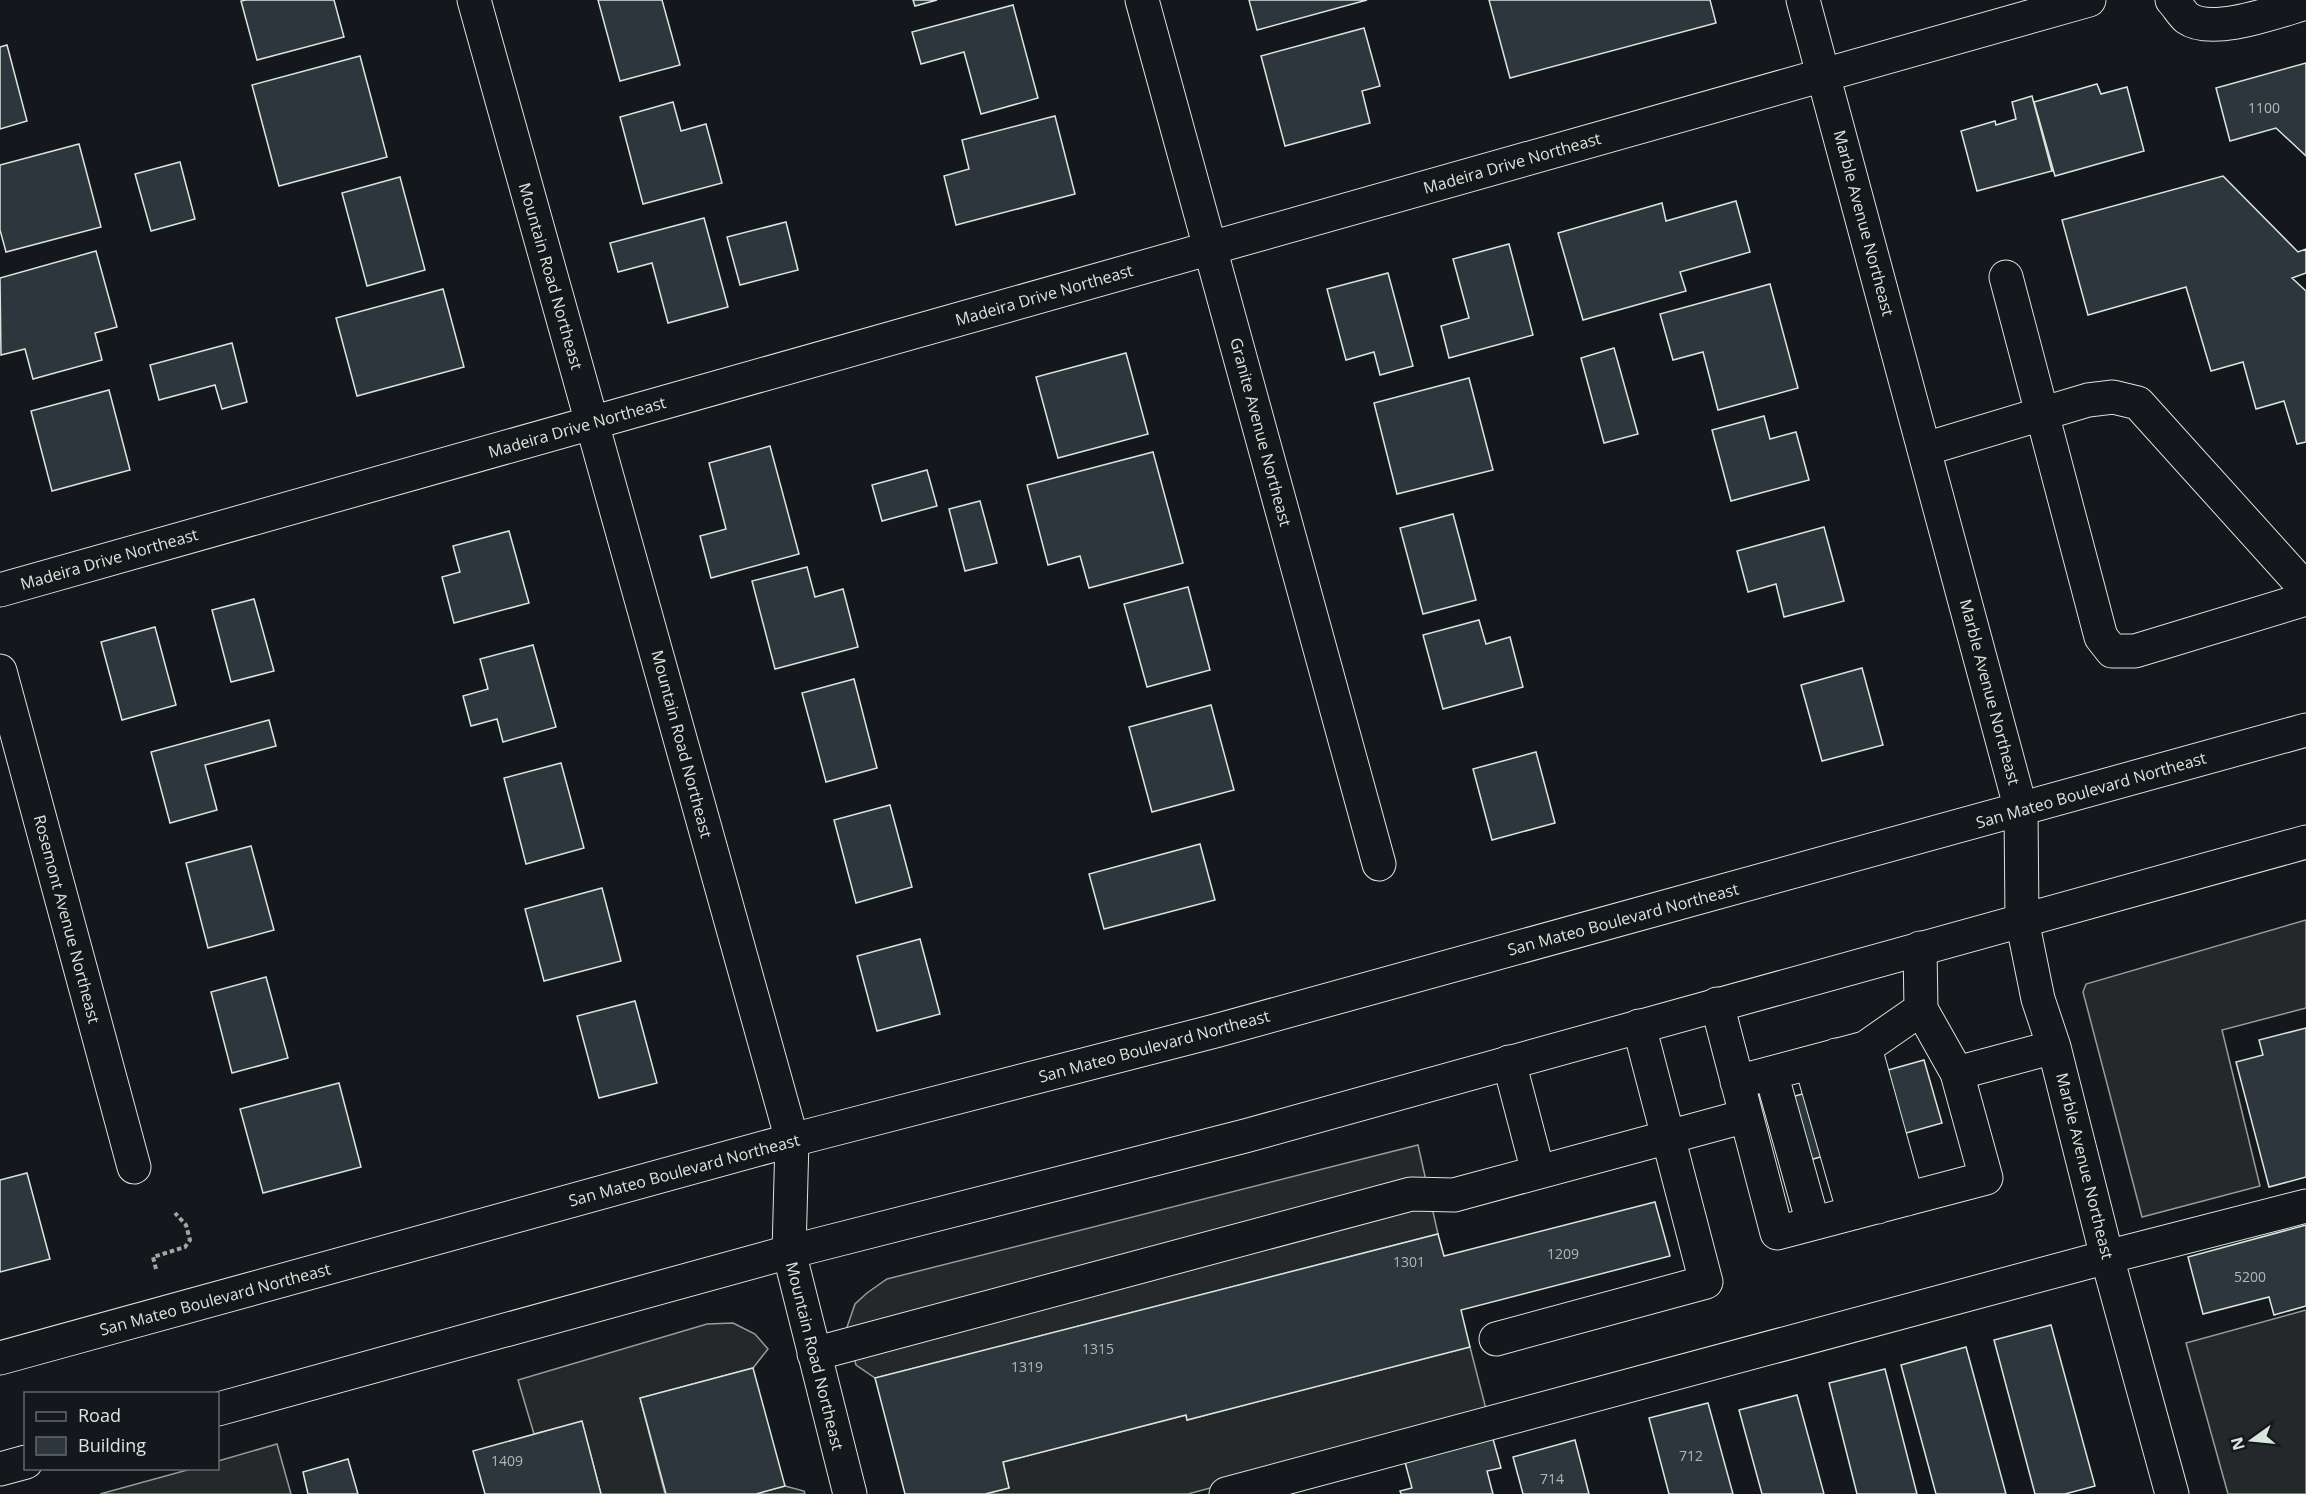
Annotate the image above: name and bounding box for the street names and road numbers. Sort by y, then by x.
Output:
street label: Madeira Drive Northeast [1421,127,1604,199]
street label: Marble Avenue Northeast [1829,128,1899,319]
street label: Mountain Road Northeast [514,180,588,372]
street label: Madeira Drive Northeast [953,259,1136,331]
street label: Granite Avenue Northeast [1225,335,1297,529]
street label: Madeira Drive Northeast [486,391,669,463]
street label: Madeira Drive Northeast [18,523,201,595]
street label: Marble Avenue Northeast [1955,597,2025,788]
street label: Mountain Road Northeast [646,648,718,841]
street label: San Mateo Boulevard Northeast [1973,746,2209,833]
street label: Rosemont Avenue Northeast [29,812,106,1026]
street label: San Mateo Boulevard Northeast [1505,877,1741,960]
street label: San Mateo Boulevard Northeast [1036,1004,1272,1087]
street label: Marble Avenue Northeast [2051,1070,2119,1262]
street label: San Mateo Boulevard Northeast [566,1128,802,1211]
street label: San Mateo Boulevard Northeast [97,1257,333,1340]
street label: Mountain Road Northeast [781,1259,849,1453]

